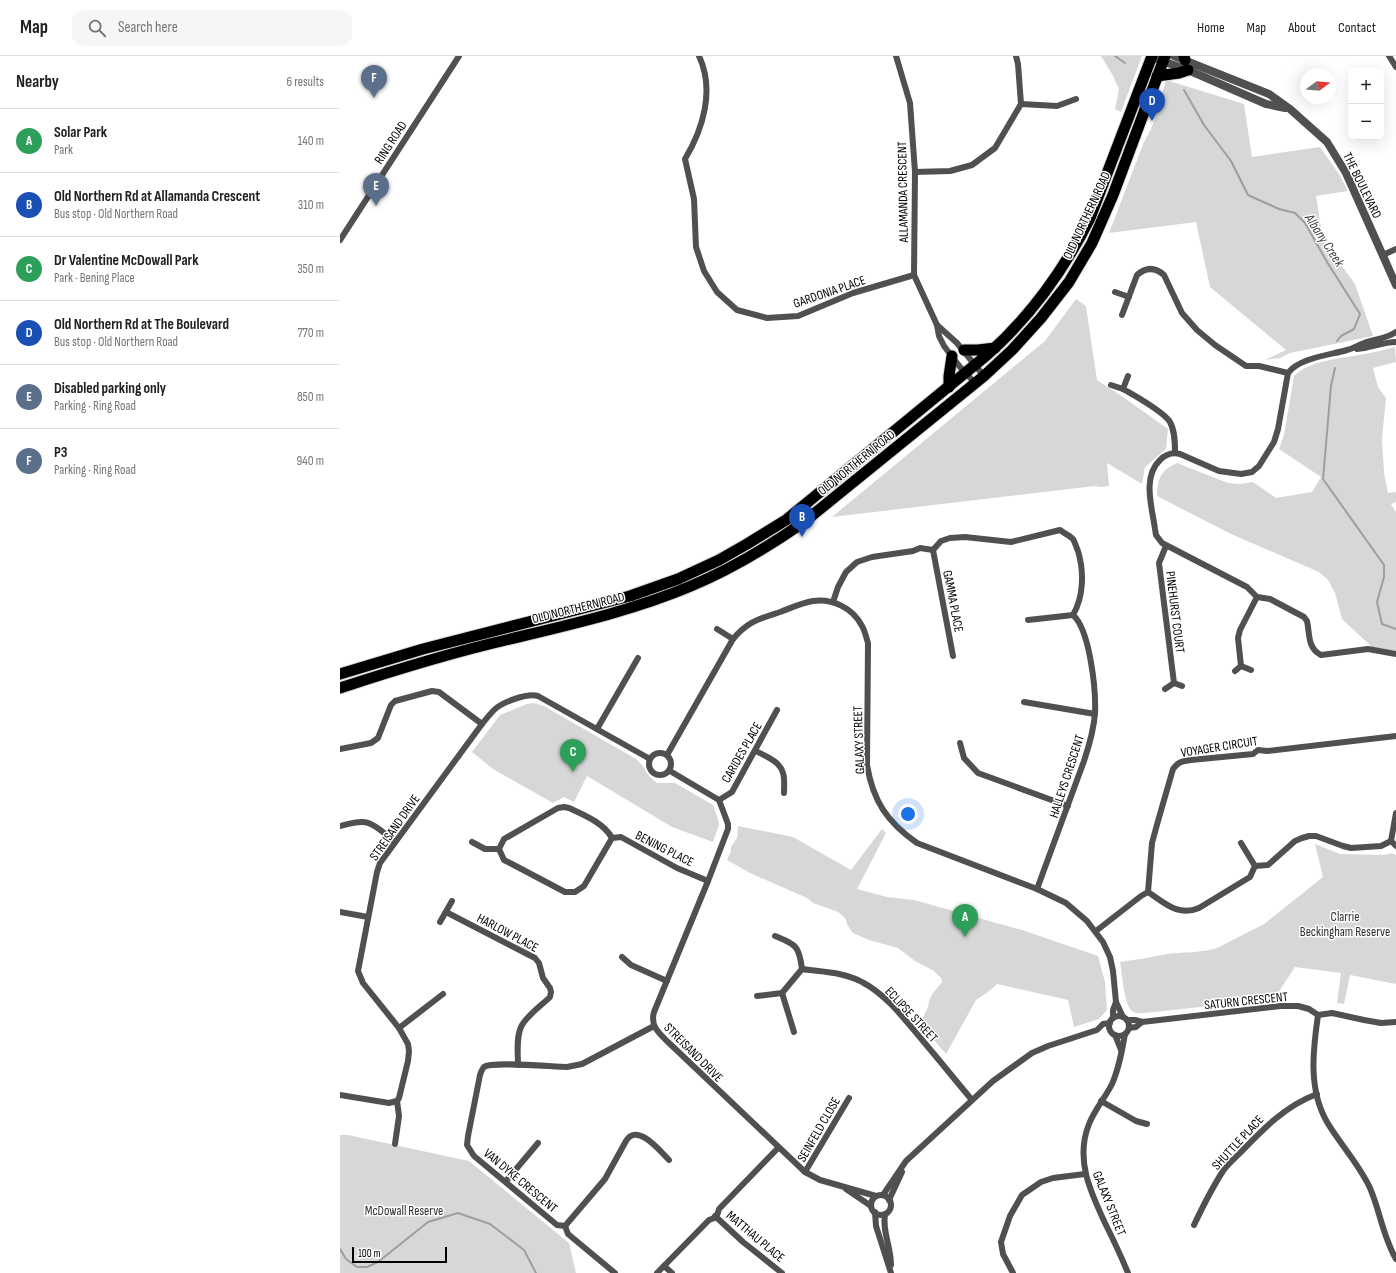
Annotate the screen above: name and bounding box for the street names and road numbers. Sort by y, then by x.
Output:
street label: RING ROAD [371,118,411,167]
street label: ALLAMANDA CRESCENT [894,141,912,244]
street label: THE BOULEVARD [1339,150,1385,221]
street label: OLD NORTHERN ROAD [1060,169,1114,262]
street label: GARDONIA PLACE [791,272,868,312]
street label: OLD NORTHERN ROAD [815,427,898,499]
street label: GAMMA PLACE [939,569,967,633]
street label: PINEHURST COURT [1162,570,1188,654]
street label: OLD NORTHERN ROAD [530,589,626,627]
street label: GALAXY STREET [850,705,868,774]
street label: CARIDES PLACE [718,719,766,786]
street label: HALLEYS CRESCENT [1046,733,1088,820]
street label: VOYAGER CIRCUIT [1180,733,1259,761]
street label: STREISAND DRIVE [366,791,424,864]
street label: BENING PLACE [633,827,696,870]
street label: HARLOW PLACE [474,910,541,956]
street label: ECLIPSE STREET [881,984,941,1046]
street label: SATURN CRESCENT [1204,989,1289,1013]
street label: STREISAND DRIVE [660,1020,726,1086]
street label: SEINFELD CLOSE [794,1094,844,1165]
street label: SHUTTLE PLACE [1208,1112,1267,1173]
street label: VAN DYKE CRESCENT [480,1145,560,1216]
street label: GALAXY STREET [1089,1169,1129,1238]
street label: MATTHAU PLACE [723,1208,788,1266]

